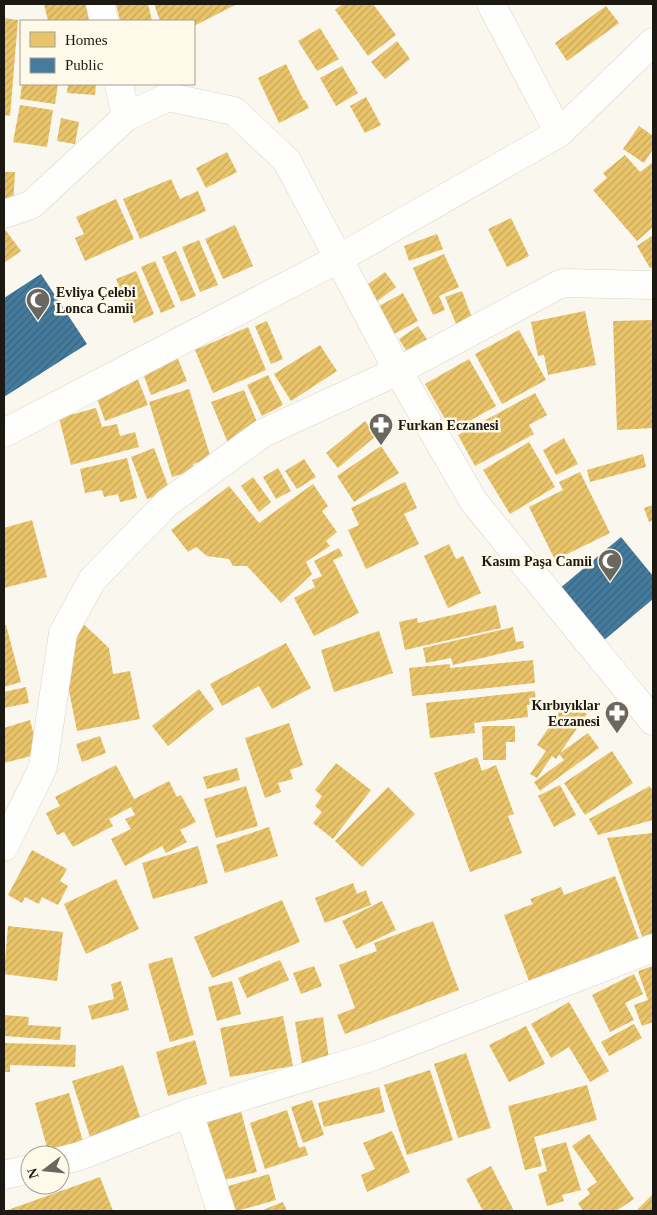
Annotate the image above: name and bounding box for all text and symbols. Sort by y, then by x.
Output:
legend [20,20,195,85]
text: Homes [65,32,108,48]
text: Public [65,57,104,73]
place label: Evliya Çelebi Lonca Camii [56,285,136,316]
mosque icon: Evliya Çelebi Lonca Camii [25,287,51,321]
pharmacy icon: Furkan Eczanesi [368,412,394,446]
place label: Furkan Eczanesi [398,418,499,433]
mosque icon: Kasım Paşa Camii [597,548,623,582]
place label: Kasım Paşa Camii [482,554,592,569]
place label: Kırbıyıklar Eczanesi [532,698,600,729]
pharmacy icon: Kırbıyıklar Eczanesi [604,700,630,734]
north arrow [20,1145,70,1195]
text: N [24,1167,42,1180]

